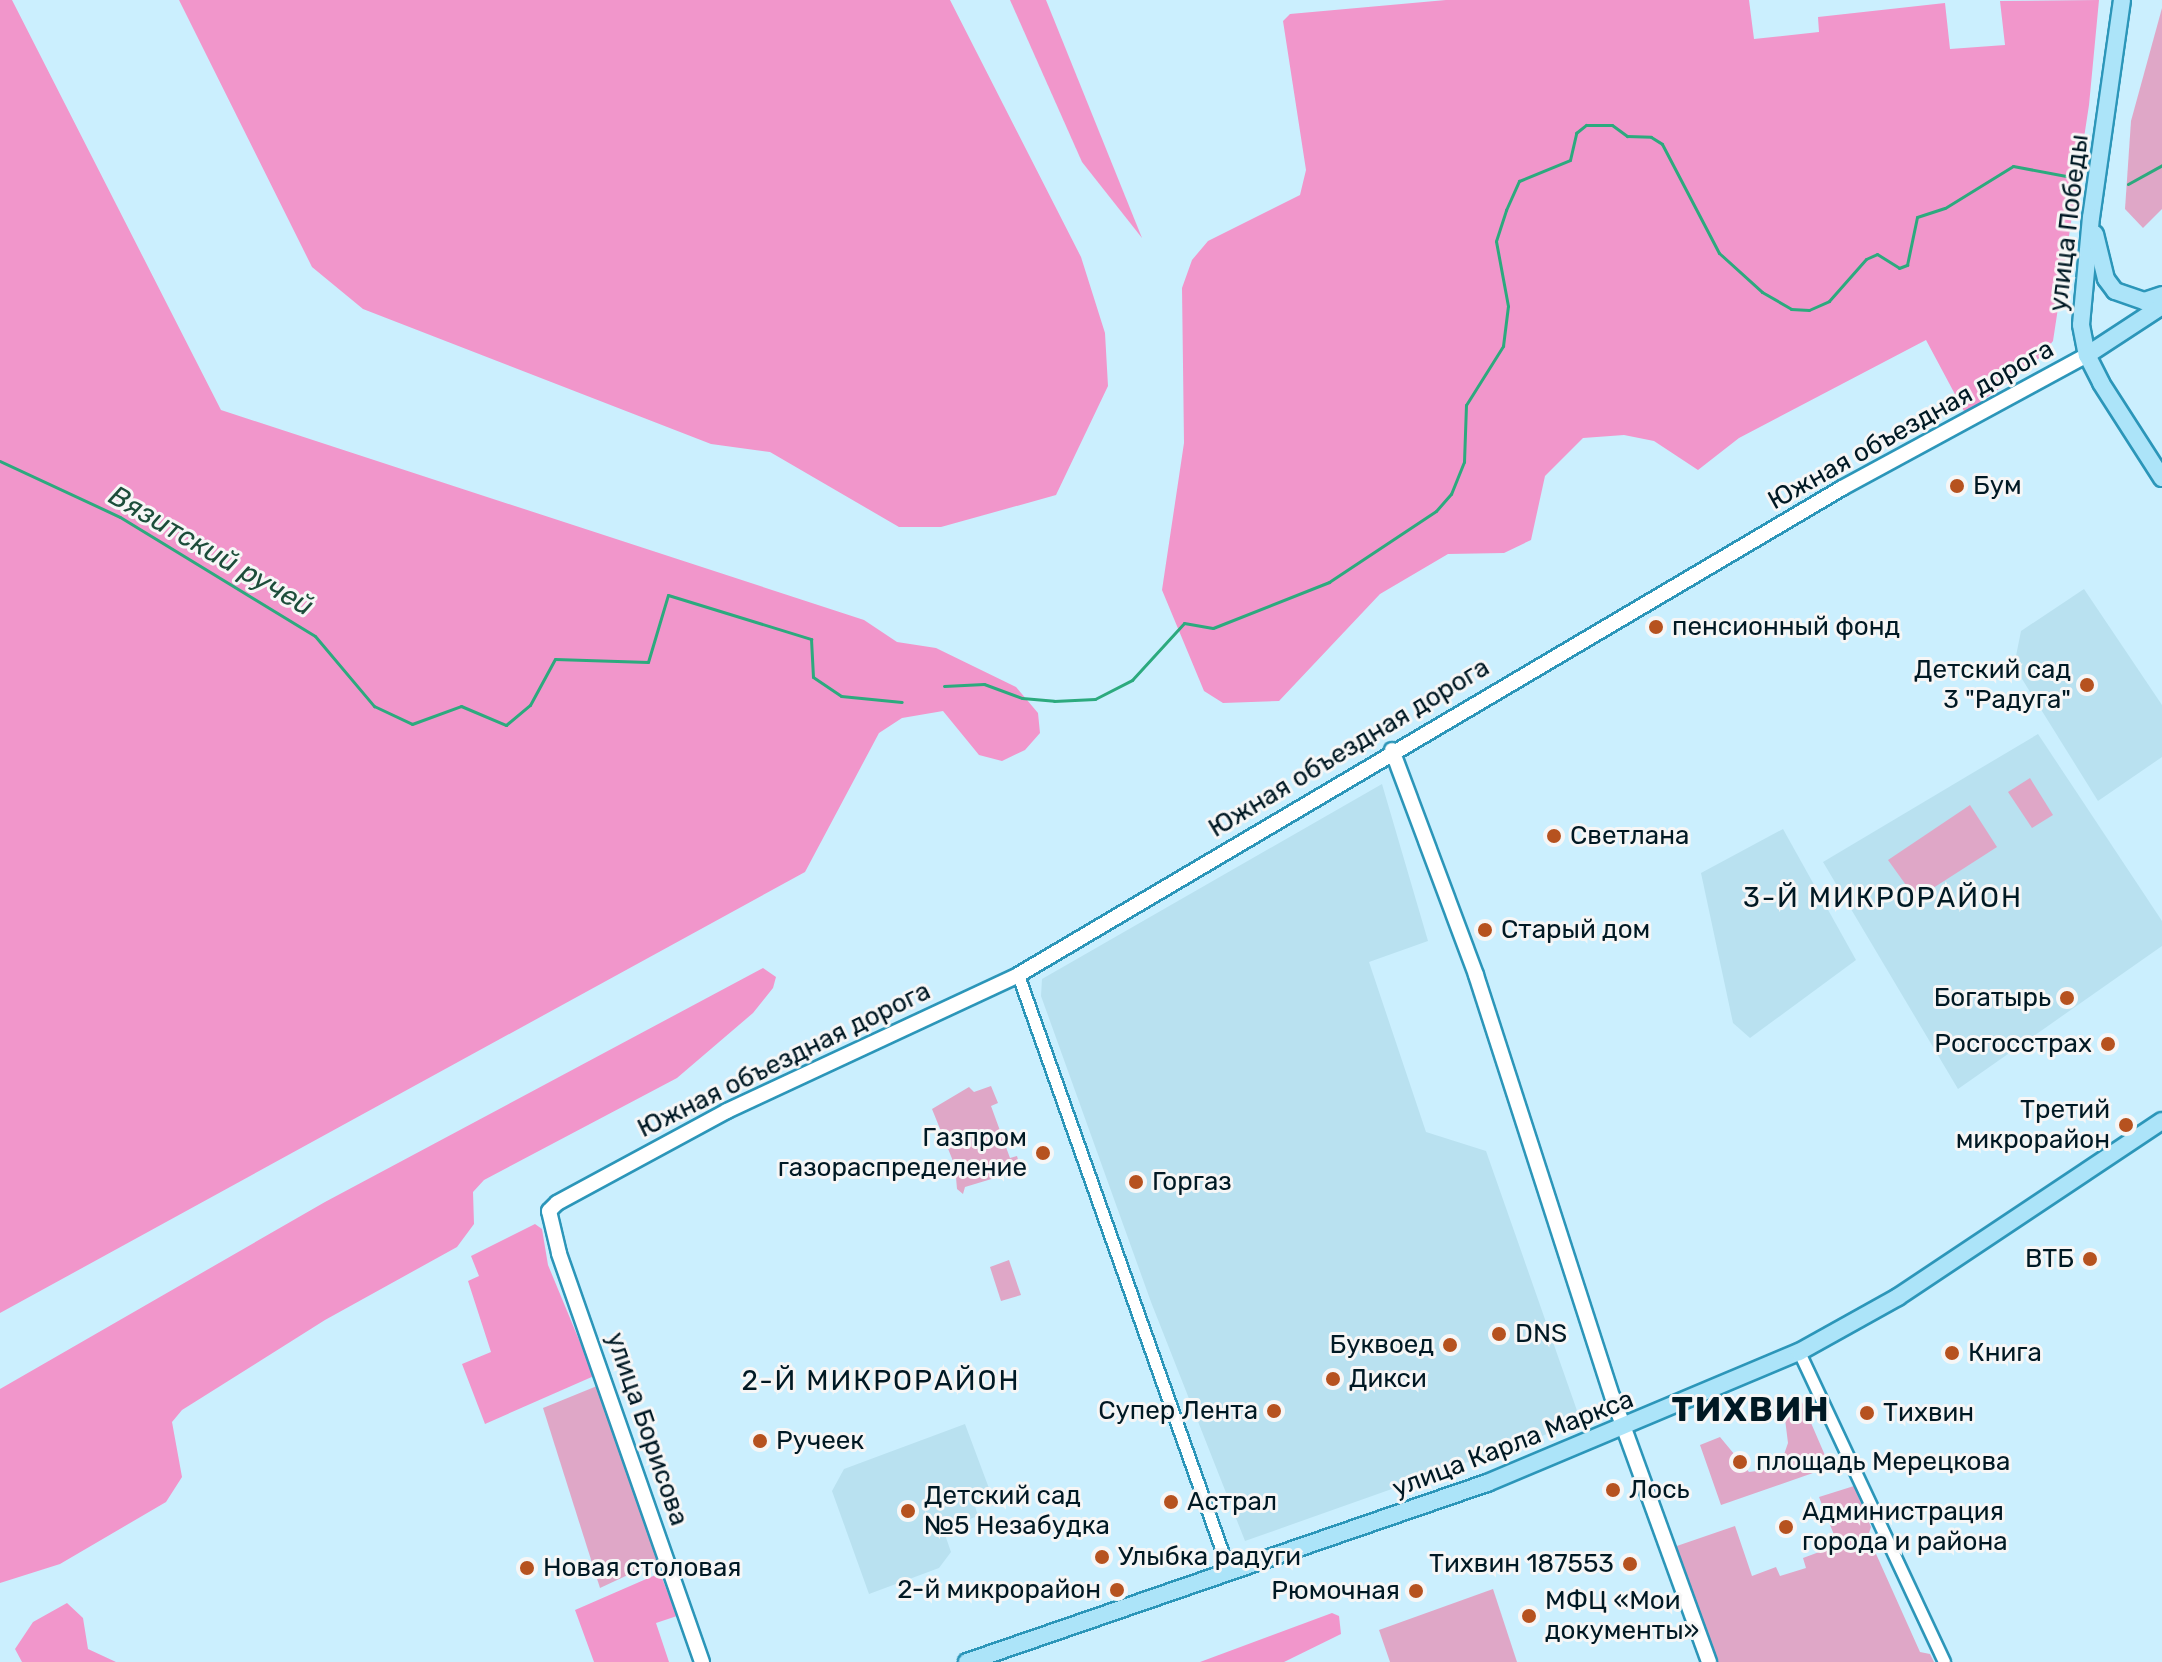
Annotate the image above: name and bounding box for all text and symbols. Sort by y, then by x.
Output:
street label: улица Победы [2043,133,2095,313]
street label: Южная объездная дорога [1763,333,2059,517]
place label: Бум [1973,470,2022,502]
marker: Бум [1948,477,1966,495]
water label: Вязитский ручей [103,479,319,623]
place label: пенсионный фонд [1672,611,1900,643]
marker: пенсионный фонд [1647,618,1665,636]
street label: Южная объездная дорога [1203,652,1495,844]
place label: Детский сад 3 "Радуга" [1914,654,2071,716]
marker: Детский сад 3 "Радуга" [2078,676,2096,694]
place label: Светлана [1570,820,1689,852]
marker: Светлана [1545,827,1563,845]
district label: 3-Й МИКРОРАЙОН [1743,881,2023,915]
place label: Старый дом [1501,914,1650,946]
marker: Старый дом [1476,921,1494,939]
street label: Южная объездная дорога [633,975,935,1145]
place label: Богатырь [1934,982,2051,1014]
marker: Богатырь [2058,989,2076,1007]
place label: Росгосстрах [1934,1028,2092,1060]
marker: Росгосстрах [2099,1035,2117,1053]
place label: Третий микрорайон [1956,1094,2110,1156]
marker: Третий микрорайон [2117,1116,2135,1134]
place label: Газпром газораспределение [778,1122,1027,1184]
marker: Газпром газораспределение [1034,1144,1052,1162]
place label: Горгаз [1152,1166,1232,1198]
marker: Горгаз [1127,1173,1145,1191]
place label: ВТБ [2025,1243,2074,1275]
marker: ВТБ [2081,1250,2099,1268]
place label: DNS [1515,1318,1567,1350]
marker: DNS [1490,1325,1508,1343]
street label: улица Борисова [599,1328,695,1530]
place label: Буквоед [1330,1329,1434,1361]
marker: Буквоед [1441,1336,1459,1354]
place label: Книга [1968,1337,2042,1369]
marker: Книга [1943,1344,1961,1362]
place label: Дикси [1349,1363,1427,1395]
district label: 2-Й МИКРОРАЙОН [741,1364,1021,1398]
marker: Дикси [1324,1370,1342,1388]
street label: улица Карла Маркса [1388,1384,1638,1504]
district label: ТИХВИН [1671,1390,1831,1430]
place label: Супер Лента [1098,1395,1258,1427]
place label: Тихвин [1883,1397,1974,1429]
marker: Супер Лента [1265,1402,1283,1420]
marker: Тихвин [1858,1404,1876,1422]
place label: Ручеек [776,1425,864,1457]
marker: Ручеек [751,1432,769,1450]
place label: площадь Мерецкова [1756,1446,2010,1478]
marker: площадь Мерецкова [1731,1453,1749,1471]
place label: Лось [1629,1474,1690,1506]
place label: Детский сад №5 Незабудка [924,1480,1110,1542]
marker: Лось [1604,1481,1622,1499]
place label: Астрал [1187,1486,1277,1518]
marker: Астрал [1162,1493,1180,1511]
place label: Администрация города и района [1802,1496,2008,1558]
marker: Детский сад №5 Незабудка [899,1502,917,1520]
marker: Администрация города и района [1777,1518,1795,1536]
place label: Улыбка радуги [1118,1541,1301,1573]
marker: Улыбка радуги [1093,1548,1111,1566]
place label: Тихвин 187553 [1429,1548,1614,1580]
place label: Новая столовая [543,1552,741,1584]
marker: Тихвин 187553 [1621,1555,1639,1573]
marker: Новая столовая [518,1559,536,1577]
place label: 2-й микрорайон [897,1574,1101,1606]
place label: Рюмочная [1271,1575,1400,1607]
marker: 2-й микрорайон [1108,1581,1126,1599]
marker: Рюмочная [1407,1582,1425,1600]
place label: МФЦ «Мои документы» [1545,1585,1699,1646]
marker: МФЦ «Мои документы» [1520,1607,1538,1625]

